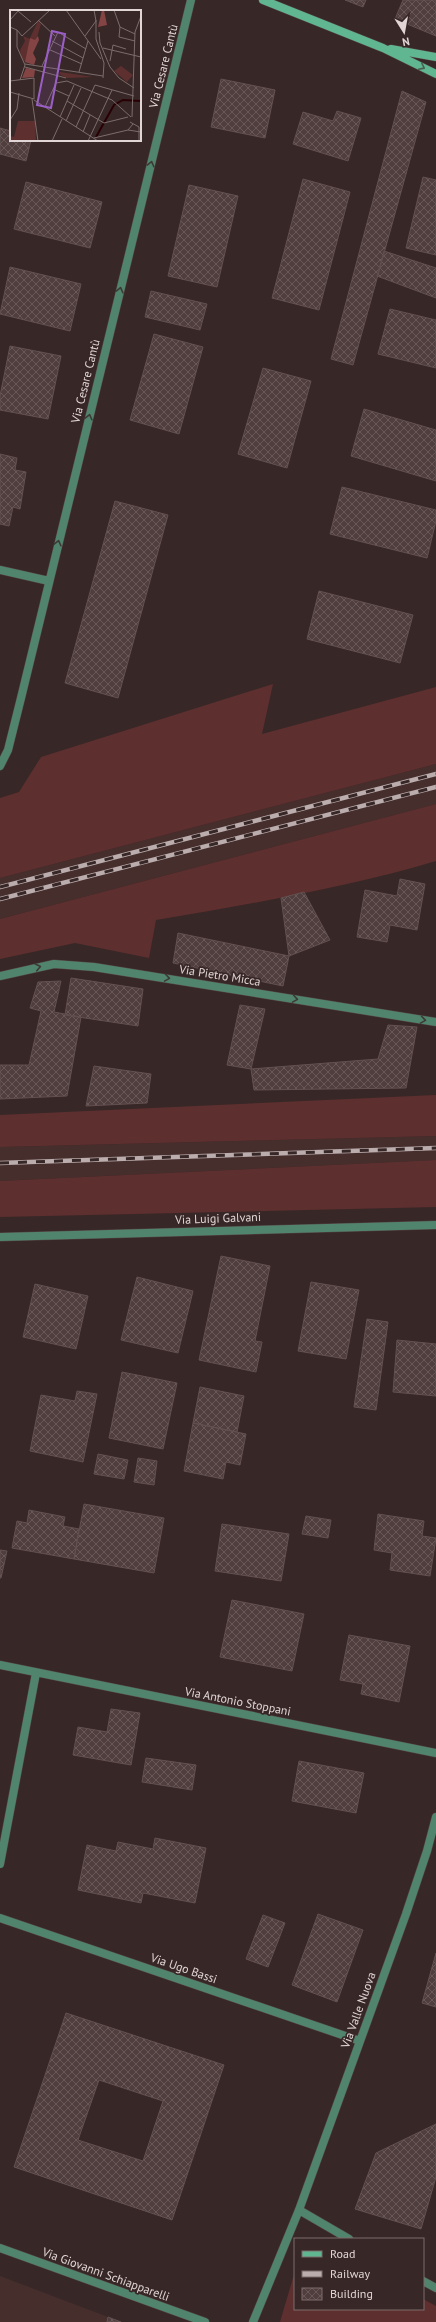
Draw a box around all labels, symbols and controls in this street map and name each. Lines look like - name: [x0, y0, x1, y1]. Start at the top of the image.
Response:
- inset map: [10, 10, 141, 141]
- north arrow: [384, 12, 424, 52]
- street label: Via Cesare Cantù: [145, 23, 181, 110]
- text: N: [401, 34, 411, 49]
- one-way arrow: [418, 62, 425, 70]
- one-way arrow: [146, 161, 155, 168]
- one-way arrow: [115, 287, 124, 294]
- street label: Via Cesare Cantù: [67, 338, 103, 425]
- one-way arrow: [84, 413, 93, 420]
- one-way arrow: [53, 540, 62, 547]
- street label: Via Pietro Micca: [177, 961, 262, 989]
- one-way arrow: [35, 964, 41, 972]
- one-way arrow: [164, 973, 170, 982]
- one-way arrow: [292, 994, 298, 1003]
- one-way arrow: [420, 1015, 427, 1024]
- street label: Via Luigi Galvani: [174, 1209, 261, 1227]
- street label: Via Antonio Stoppani: [183, 1683, 292, 1719]
- street label: Via Ugo Bassi: [148, 1949, 219, 1986]
- street label: Via Valle Nuova: [337, 1970, 379, 2051]
- legend: [294, 2238, 424, 2310]
- street label: Via Giovanni Schiapparelli: [39, 2244, 172, 2304]
- text: Road: [330, 2246, 355, 2261]
- text: Railway: [330, 2266, 370, 2281]
- text: Building: [330, 2286, 373, 2301]

